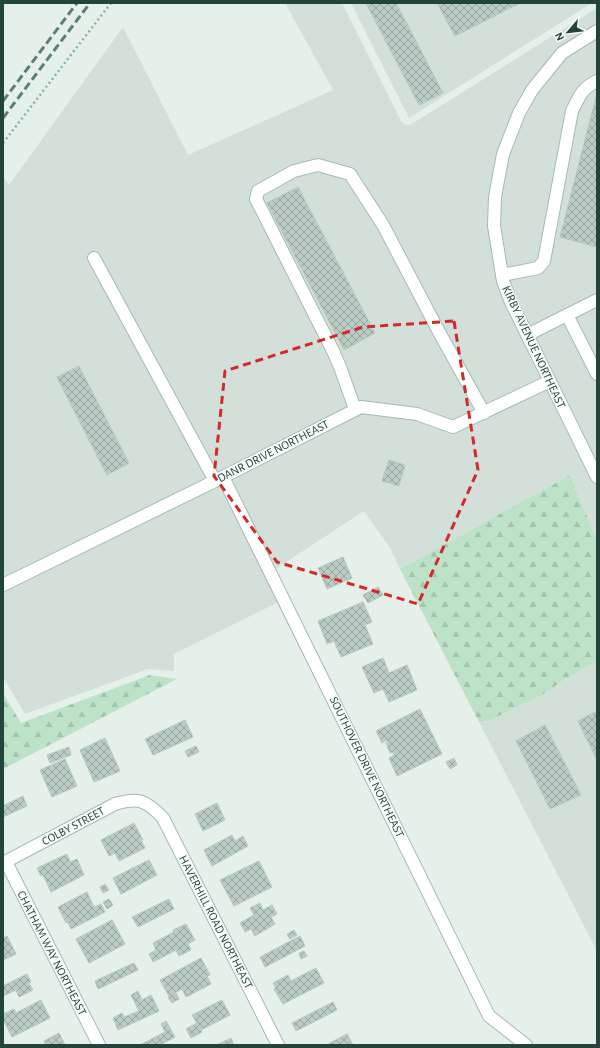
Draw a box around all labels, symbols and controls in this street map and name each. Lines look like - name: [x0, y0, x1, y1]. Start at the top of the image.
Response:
- north arrow: [548, 12, 588, 52]
- text: N: [553, 30, 566, 42]
- street label: KIRBY AVENUE NORTHEAST: [500, 284, 568, 410]
- street label: DANR DRIVE NORTHEAST: [215, 418, 331, 484]
- street label: SOUTHOVER DRIVE NORTHEAST: [328, 695, 406, 840]
- street label: COLBY STREET: [40, 804, 106, 848]
- street label: HAVERHILL ROAD NORTHEAST: [177, 853, 255, 991]
- street label: CHATHAM WAY NORTHEAST: [15, 889, 89, 1017]

